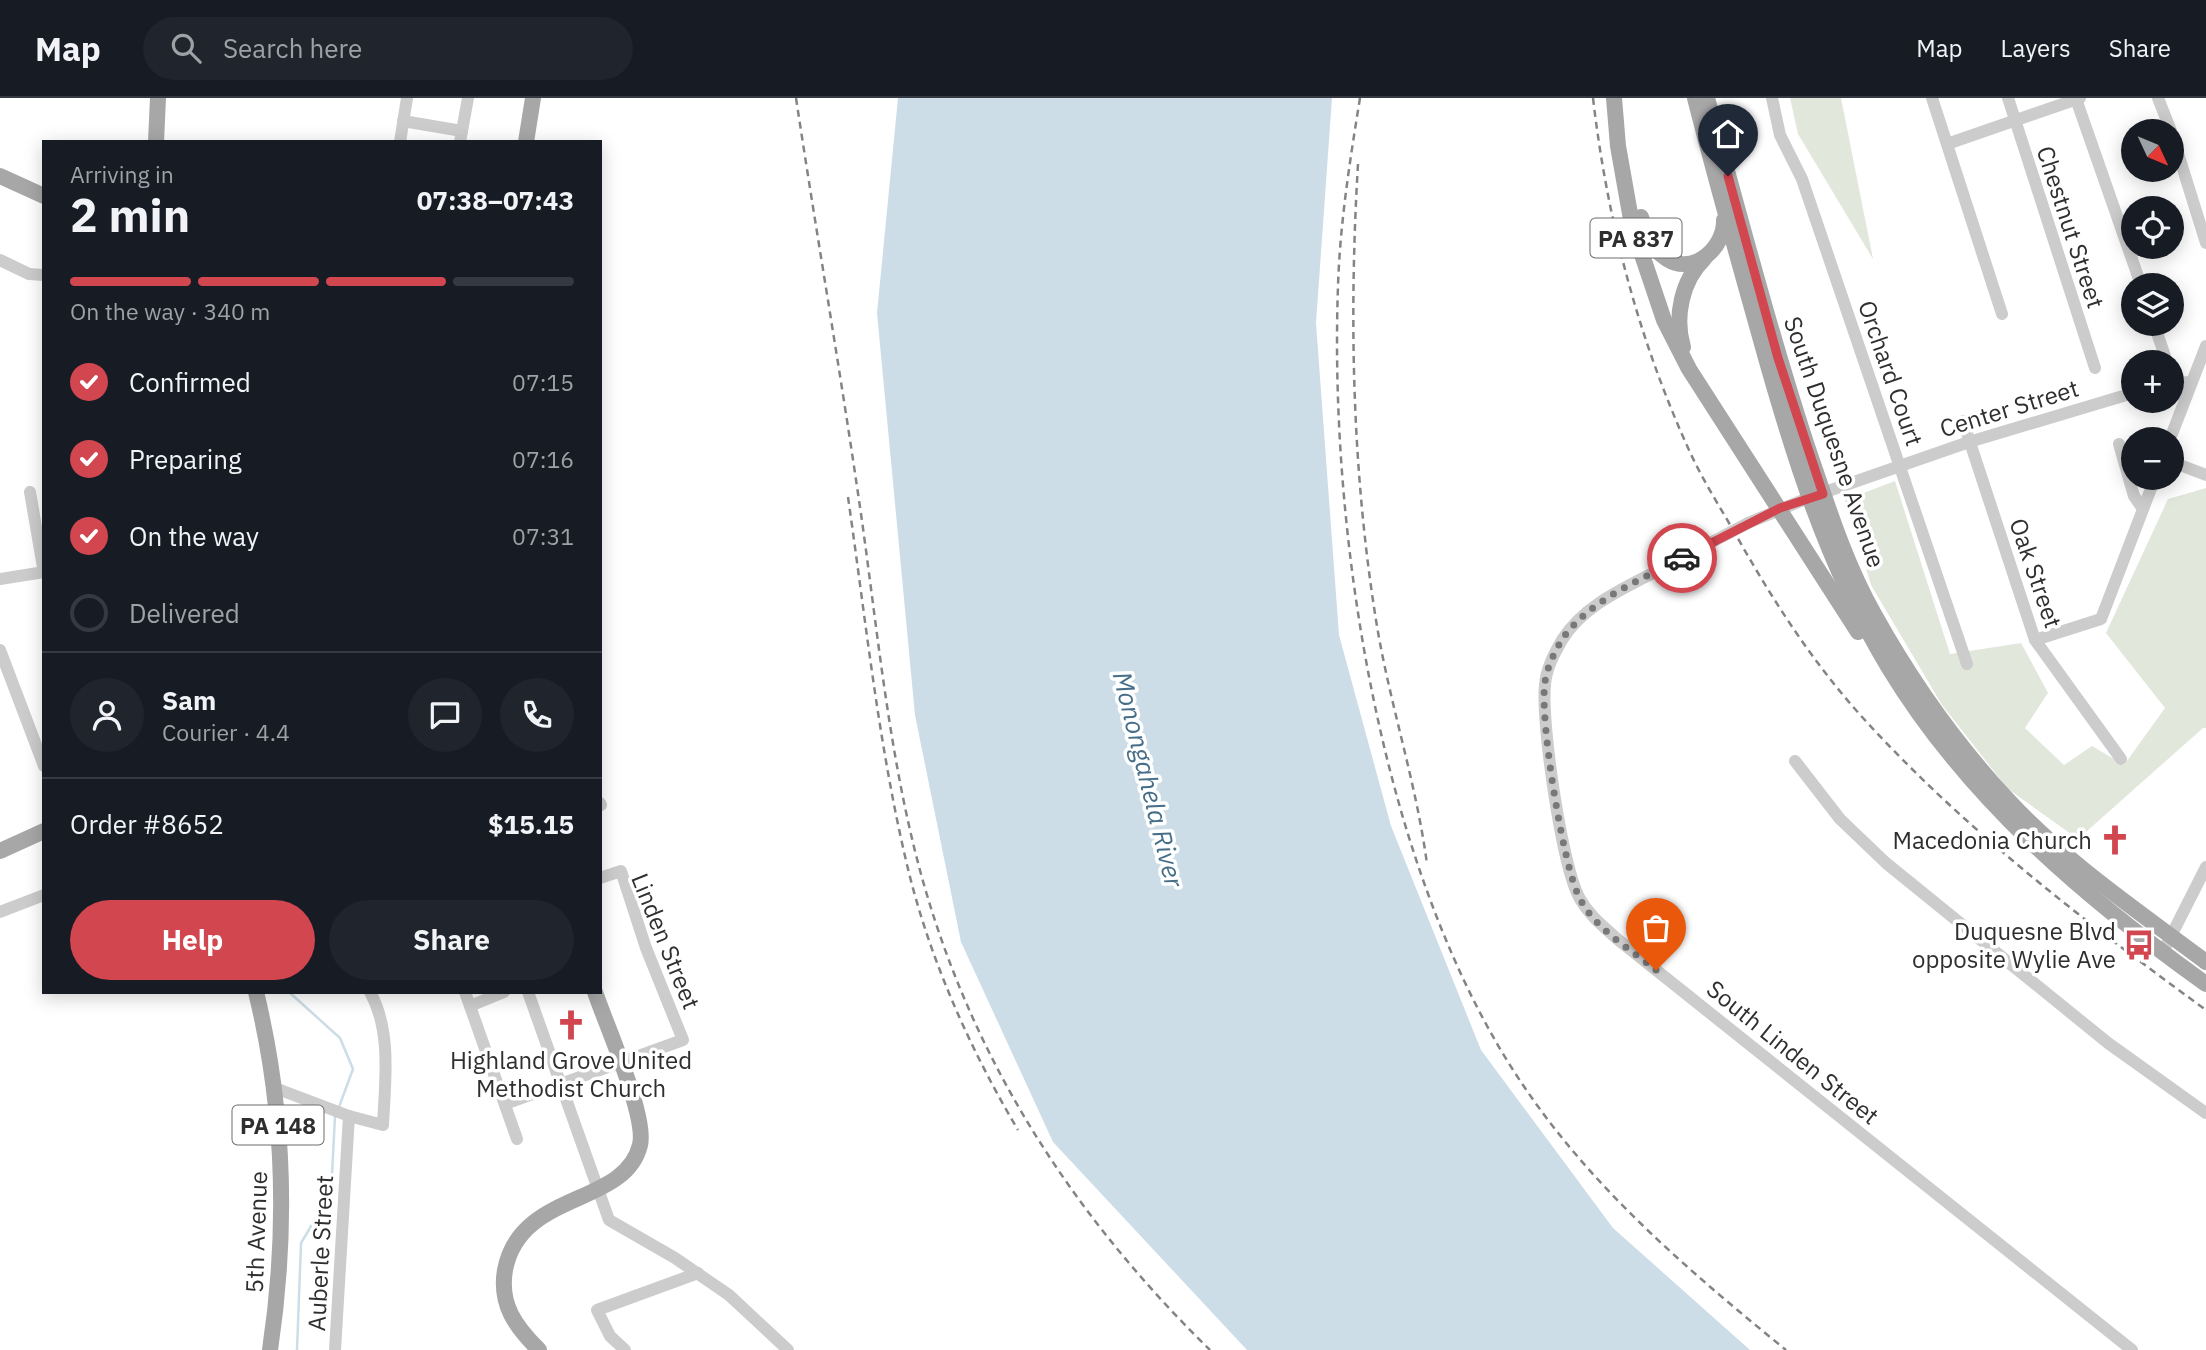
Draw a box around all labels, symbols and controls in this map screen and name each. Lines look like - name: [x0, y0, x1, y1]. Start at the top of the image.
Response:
- search box: [143, 17, 633, 80]
- text: Map: [35, 27, 101, 70]
- icon: search: [167, 29, 205, 67]
- text: Search here: [223, 31, 362, 65]
- text: Map: [1916, 32, 1963, 64]
- text: Layers: [2001, 32, 2071, 64]
- text: Share: [2109, 32, 2171, 64]
- pin: [1698, 104, 1758, 176]
- icon: home: [1709, 115, 1747, 153]
- north arrow: [2121, 119, 2184, 182]
- map controls: [2121, 119, 2184, 490]
- street label: Chestnut Street: [2030, 142, 2112, 312]
- text: Arriving in: [70, 159, 174, 189]
- text: 07:38–07:43: [417, 183, 574, 217]
- text: 2 min: [70, 185, 190, 245]
- button: locate: [2121, 196, 2184, 259]
- road number: PA 837: [1590, 218, 1682, 258]
- button: layers: [2121, 273, 2184, 336]
- text: On the way · 340 m: [70, 296, 270, 326]
- street label: Orchard Court: [1851, 296, 1931, 450]
- street label: South Duquesne Avenue: [1777, 312, 1893, 572]
- button: +: [2121, 350, 2184, 413]
- icon: check: [70, 363, 108, 401]
- text: Confirmed: [129, 365, 251, 399]
- text: 07:15: [512, 367, 574, 397]
- street label: Center Street: [1936, 372, 2082, 444]
- button: −: [2121, 427, 2184, 490]
- icon: check: [70, 440, 108, 478]
- text: Preparing: [129, 442, 242, 476]
- text: 07:16: [512, 444, 574, 474]
- street label: Oak Street: [2002, 514, 2070, 632]
- icon: check: [70, 517, 108, 555]
- text: On the way: [129, 519, 259, 553]
- text: 07:31: [512, 521, 574, 551]
- courier: [1647, 523, 1717, 593]
- icon: car: [1663, 539, 1701, 577]
- text: Delivered: [129, 596, 240, 630]
- water label: Monongahela River: [1106, 668, 1193, 892]
- button: person: [70, 678, 144, 752]
- button: chat: [408, 678, 482, 752]
- button: phone: [500, 678, 574, 752]
- text: Sam: [162, 683, 216, 717]
- text: Courier · 4.4: [162, 717, 290, 747]
- text: Order #8652: [70, 807, 224, 841]
- text: $15.15: [488, 807, 574, 841]
- church icon: Macedonia Church: [2098, 823, 2132, 857]
- place label: Macedonia Church: [1893, 824, 2092, 856]
- street label: Linden Street: [624, 868, 708, 1014]
- pin: [1626, 898, 1686, 970]
- button: Help: [70, 900, 315, 980]
- button: Share: [329, 900, 574, 980]
- icon: bag: [1637, 909, 1675, 947]
- place label: Duquesne Blvd opposite Wylie Ave: [1912, 915, 2116, 975]
- bus stop icon: Duquesne Blvd opposite Wylie Ave: [2122, 928, 2156, 962]
- street label: South Linden Street: [1700, 973, 1886, 1131]
- church icon: Highland Grove United Methodist Church: [554, 1008, 588, 1042]
- place label: Highland Grove United Methodist Church: [450, 1044, 692, 1104]
- road number: PA 148: [232, 1106, 324, 1144]
- street label: 5th Avenue: [238, 1170, 274, 1294]
- street label: Auberle Street: [300, 1174, 340, 1332]

